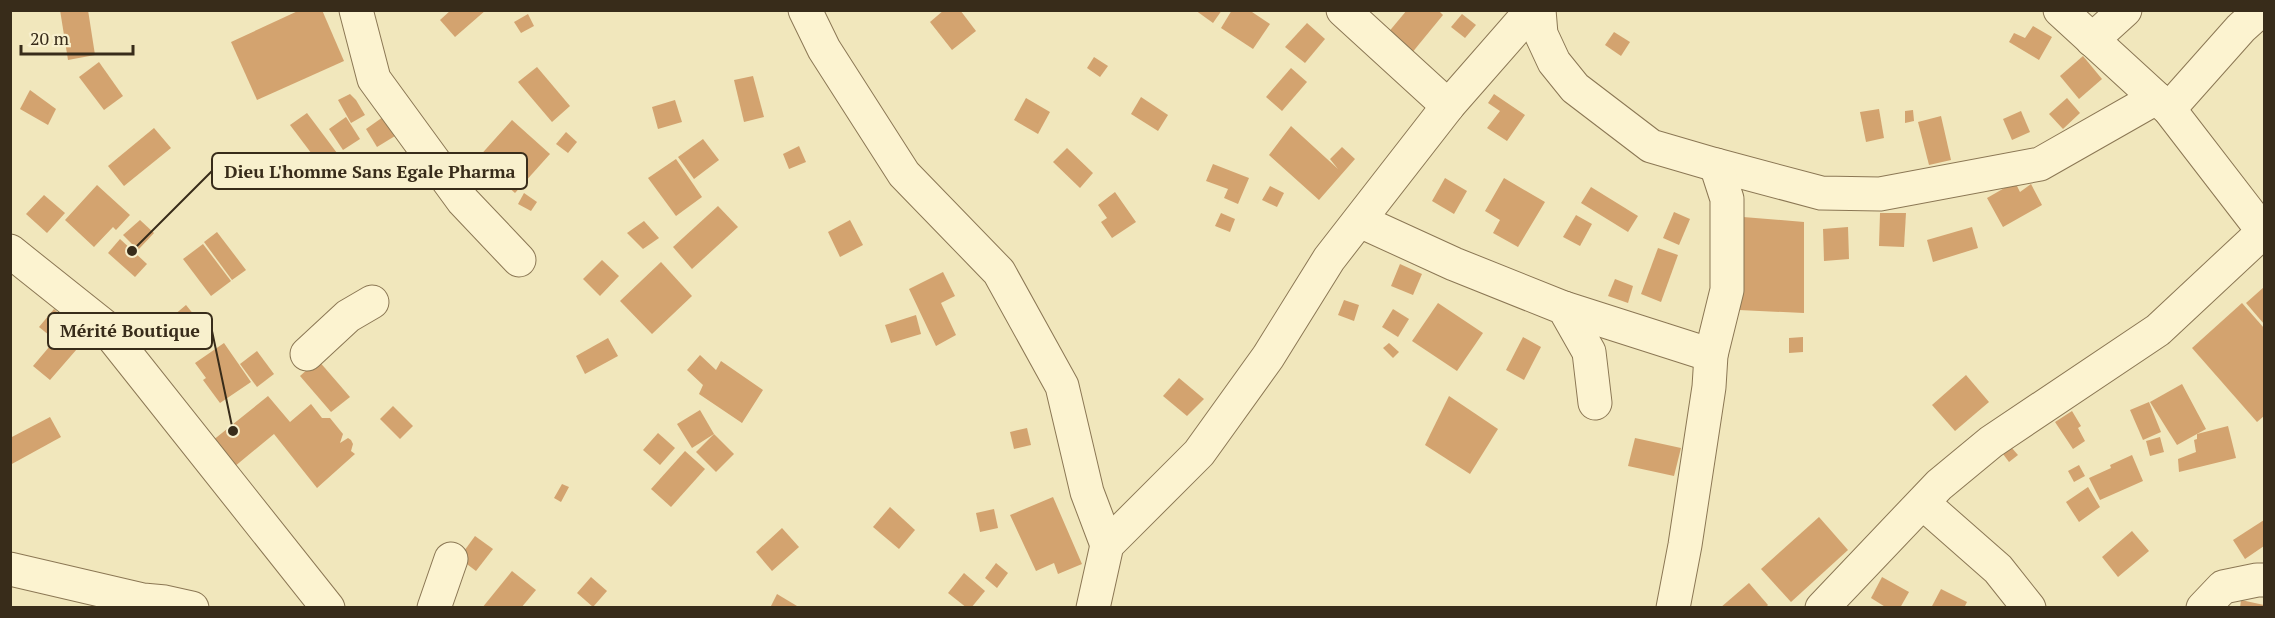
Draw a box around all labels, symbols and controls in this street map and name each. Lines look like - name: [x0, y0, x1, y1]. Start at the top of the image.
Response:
- scale bar: [21, 18, 134, 56]
- text: 20 m: [30, 26, 70, 50]
- callout: Dieu L'homme Sans Egale Pharma: [212, 153, 527, 189]
- text: Dieu L'homme Sans Egale Pharma: [224, 159, 516, 183]
- callout: Mérité Boutique: [48, 313, 212, 349]
- text: Mérité Boutique: [60, 318, 200, 342]

